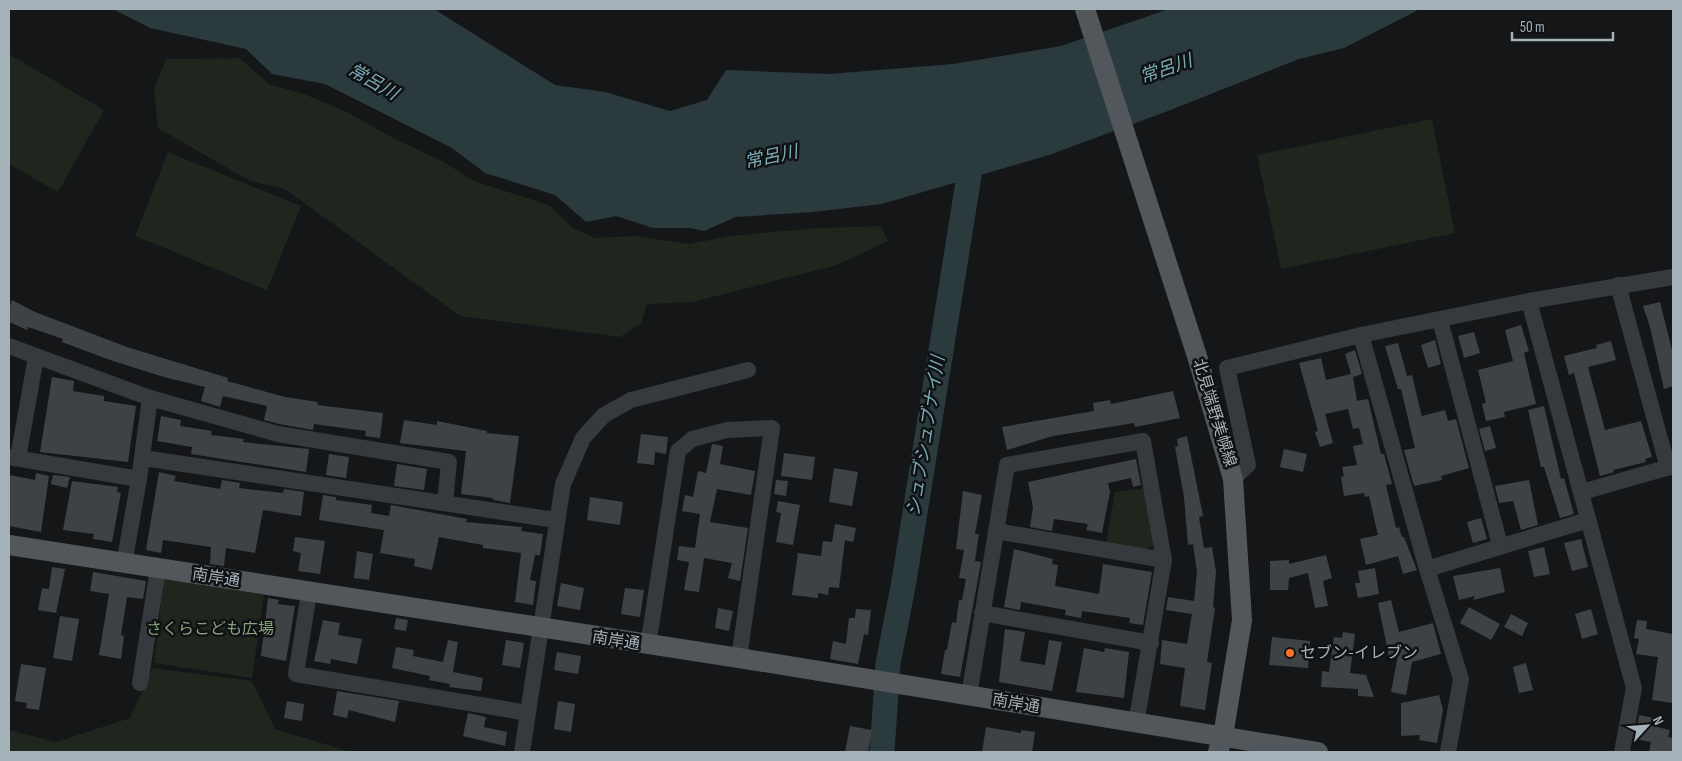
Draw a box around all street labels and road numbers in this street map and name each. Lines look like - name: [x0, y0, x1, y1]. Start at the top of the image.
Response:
- street label: 北見端野美幌線: [1189, 357, 1239, 469]
- street label: 南岸通: [191, 565, 241, 591]
- street label: 南岸通: [591, 628, 641, 654]
- street label: 南岸通: [991, 690, 1041, 718]

